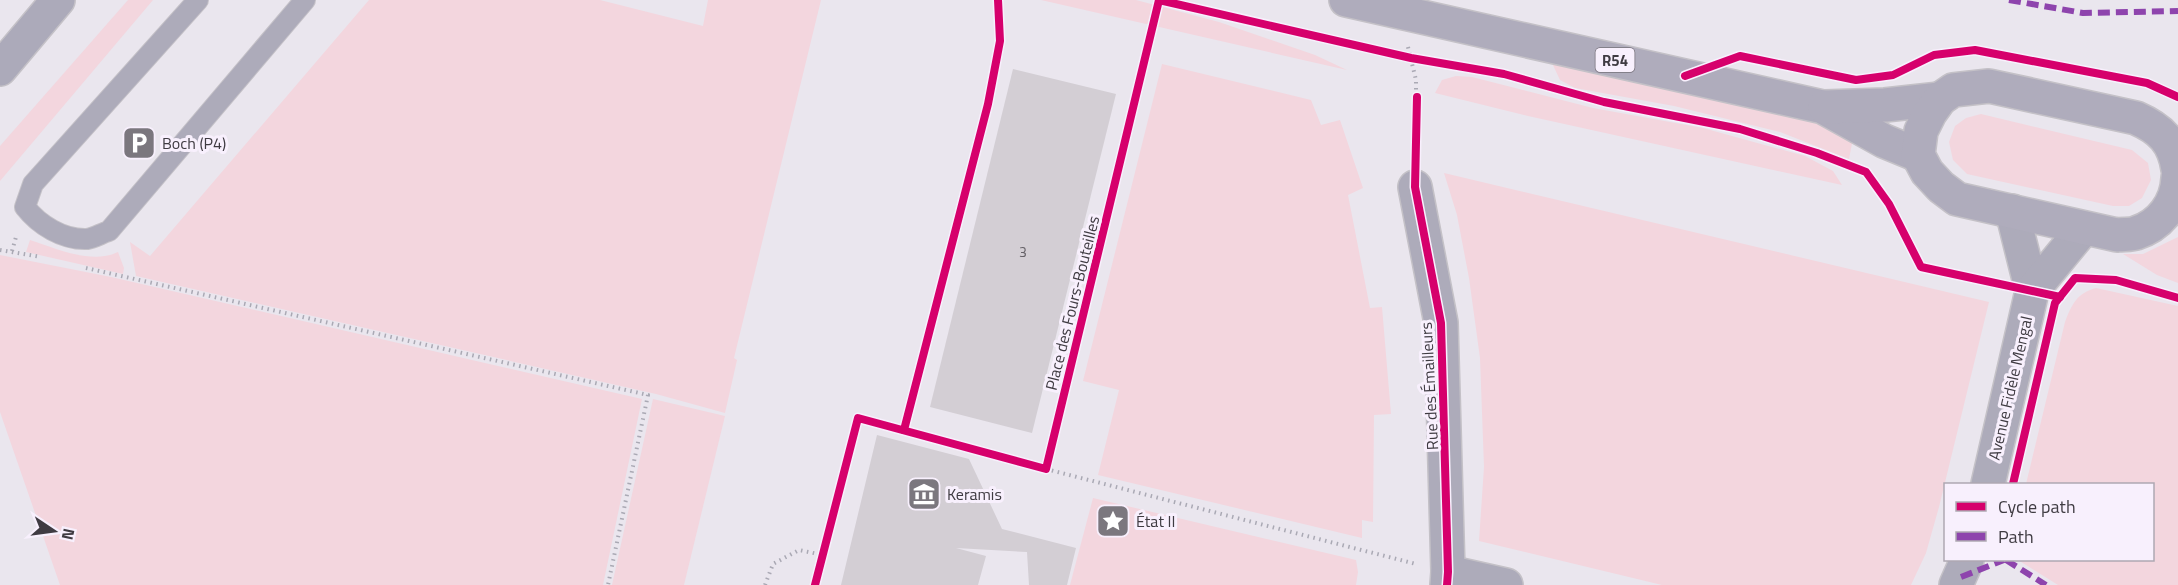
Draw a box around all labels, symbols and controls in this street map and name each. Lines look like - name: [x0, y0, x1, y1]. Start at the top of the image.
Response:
- road number: R54: [1596, 48, 1634, 72]
- parking icon: Boch (P4): [121, 125, 157, 161]
- place label: Boch (P4): [162, 131, 226, 155]
- street label: Place des Fours-Bouteilles: [1039, 213, 1105, 393]
- house number: 3: [1019, 241, 1027, 262]
- street label: Avenue Fidèle Mengal: [1982, 314, 2038, 462]
- street label: Rue des Émailleurs: [1414, 321, 1444, 451]
- museum icon: Keramis: [906, 476, 942, 512]
- place label: Keramis: [947, 482, 1002, 506]
- legend: [1944, 483, 2154, 561]
- text: Cycle path: [1998, 493, 2076, 520]
- north arrow: [24, 501, 84, 561]
- place icon: État II: [1095, 503, 1131, 539]
- place label: État II: [1136, 509, 1175, 533]
- text: Path: [1998, 523, 2034, 550]
- text: N: [56, 526, 82, 542]

